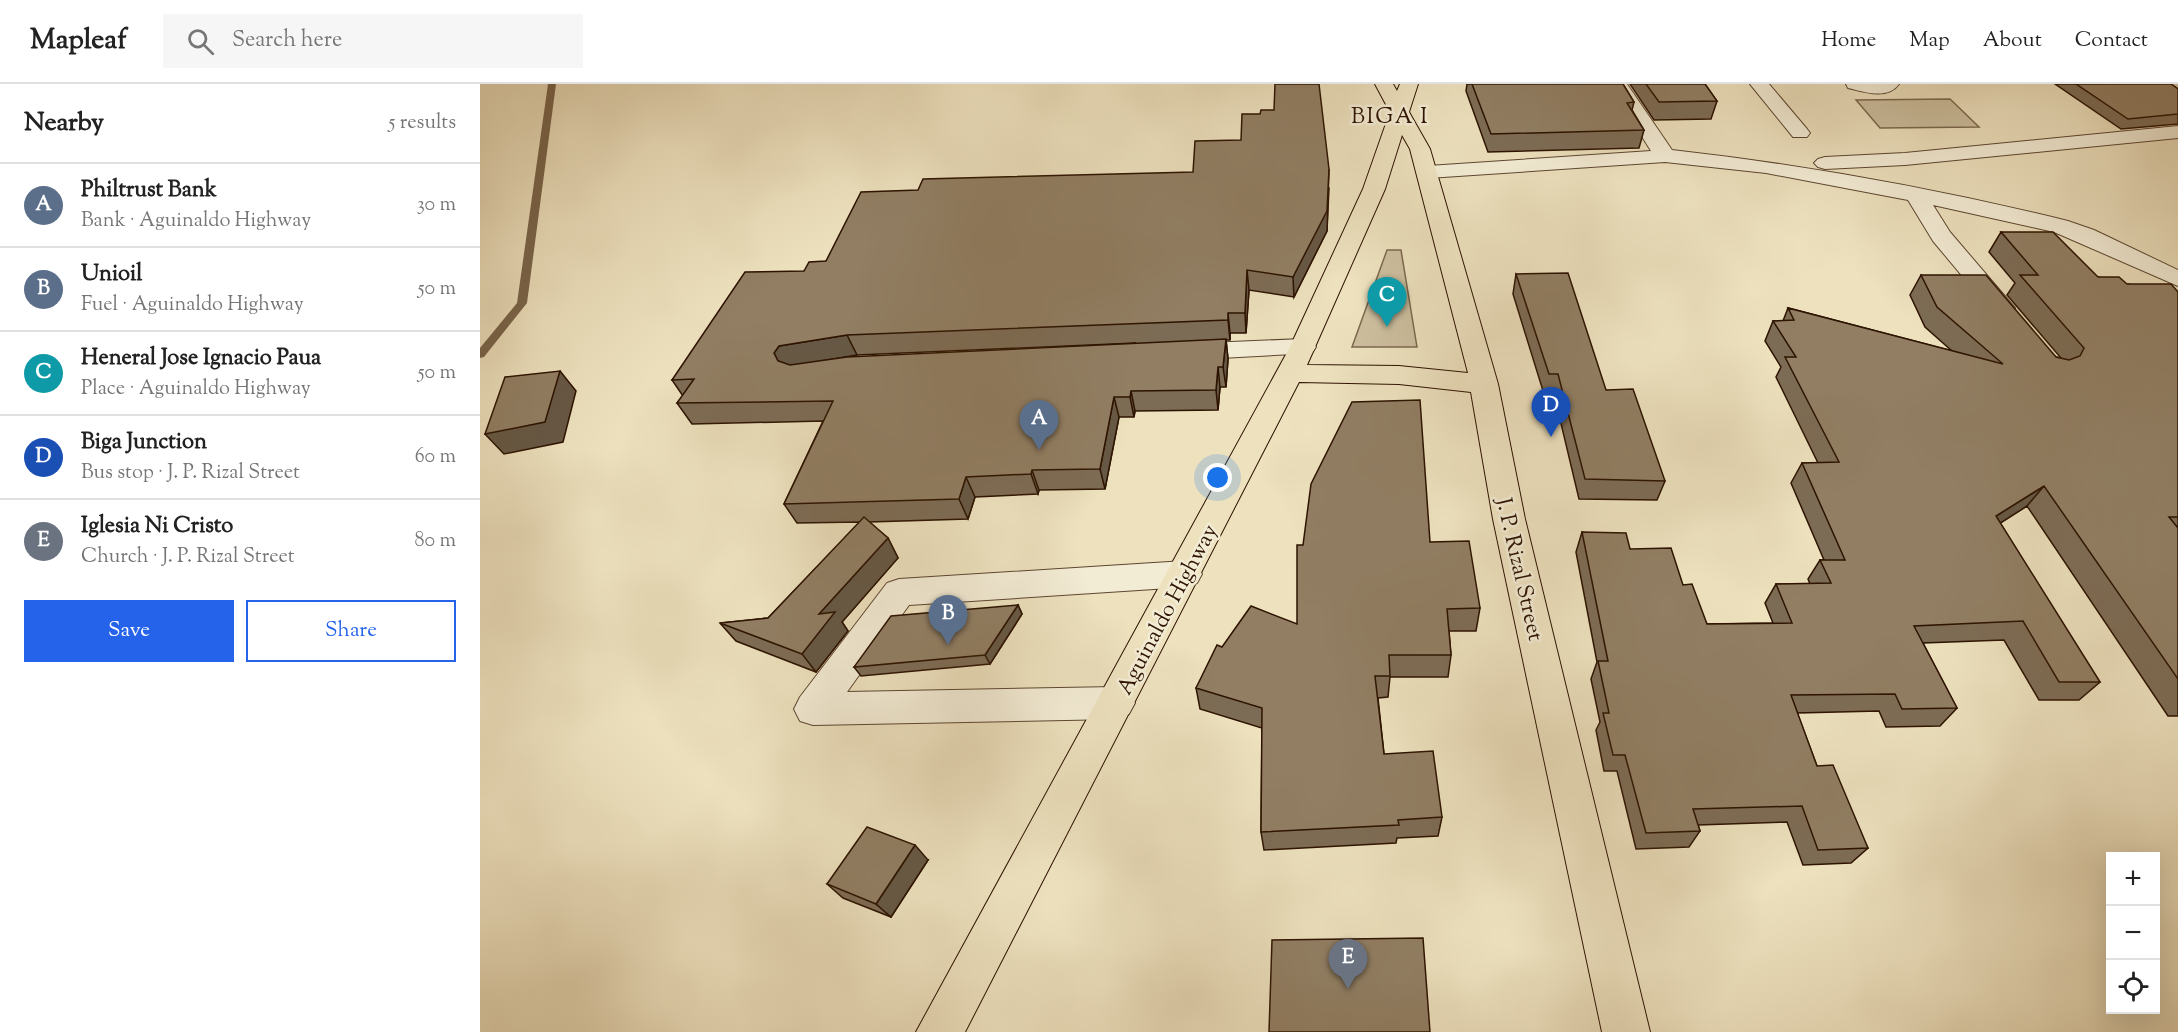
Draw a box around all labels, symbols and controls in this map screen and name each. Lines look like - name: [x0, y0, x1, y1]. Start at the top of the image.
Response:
- search box: [163, 14, 583, 68]
- text: Mapleaf: [30, 21, 127, 61]
- icon: search: [184, 25, 217, 58]
- text: Search here: [232, 25, 342, 57]
- text: Home: [1821, 26, 1876, 56]
- text: Map: [1909, 26, 1950, 56]
- text: About: [1983, 26, 2042, 56]
- text: Contact: [2075, 26, 2148, 56]
- district label: BIGA I: [1351, 102, 1429, 134]
- text: Nearby: [24, 105, 104, 142]
- text: 5 results: [389, 109, 456, 138]
- text: Philtrust Bank: [81, 175, 217, 207]
- text: A: [35, 191, 52, 220]
- text: 30 m: [417, 191, 456, 220]
- text: Bank · Aguinaldo Highway: [81, 207, 311, 236]
- text: Unioil: [81, 259, 143, 291]
- text: B: [37, 275, 50, 304]
- text: 50 m: [418, 275, 456, 304]
- pin: C: [1368, 278, 1406, 327]
- text: Fuel · Aguinaldo Highway: [81, 291, 304, 320]
- text: Heneral Jose Ignacio Paua: [81, 343, 321, 375]
- text: C: [35, 359, 52, 388]
- text: 50 m: [418, 359, 456, 388]
- text: Place · Aguinaldo Highway: [81, 375, 311, 404]
- pin: D: [1532, 388, 1570, 437]
- pin: A: [1020, 400, 1058, 450]
- text: Biga Junction: [81, 427, 207, 459]
- text: D: [36, 443, 51, 472]
- text: 60 m: [415, 443, 456, 472]
- text: Bus stop · J. P. Rizal Street: [81, 459, 300, 488]
- your location: [1203, 463, 1232, 492]
- street label: J. P. Rizal Street: [1486, 494, 1550, 645]
- text: Iglesia Ni Cristo: [81, 511, 233, 543]
- street label: Aguinaldo Highway: [1110, 519, 1227, 701]
- text: E: [37, 527, 50, 556]
- text: 80 m: [415, 527, 456, 556]
- text: Church · J. P. Rizal Street: [81, 543, 295, 572]
- pin: B: [928, 596, 968, 645]
- button: Save: [24, 600, 234, 662]
- button: Share: [246, 600, 456, 662]
- map controls: [2106, 852, 2160, 1014]
- button: +: [2106, 852, 2160, 906]
- button: −: [2106, 906, 2160, 960]
- pin: E: [1328, 940, 1368, 989]
- button: locate: [2106, 960, 2160, 1014]

